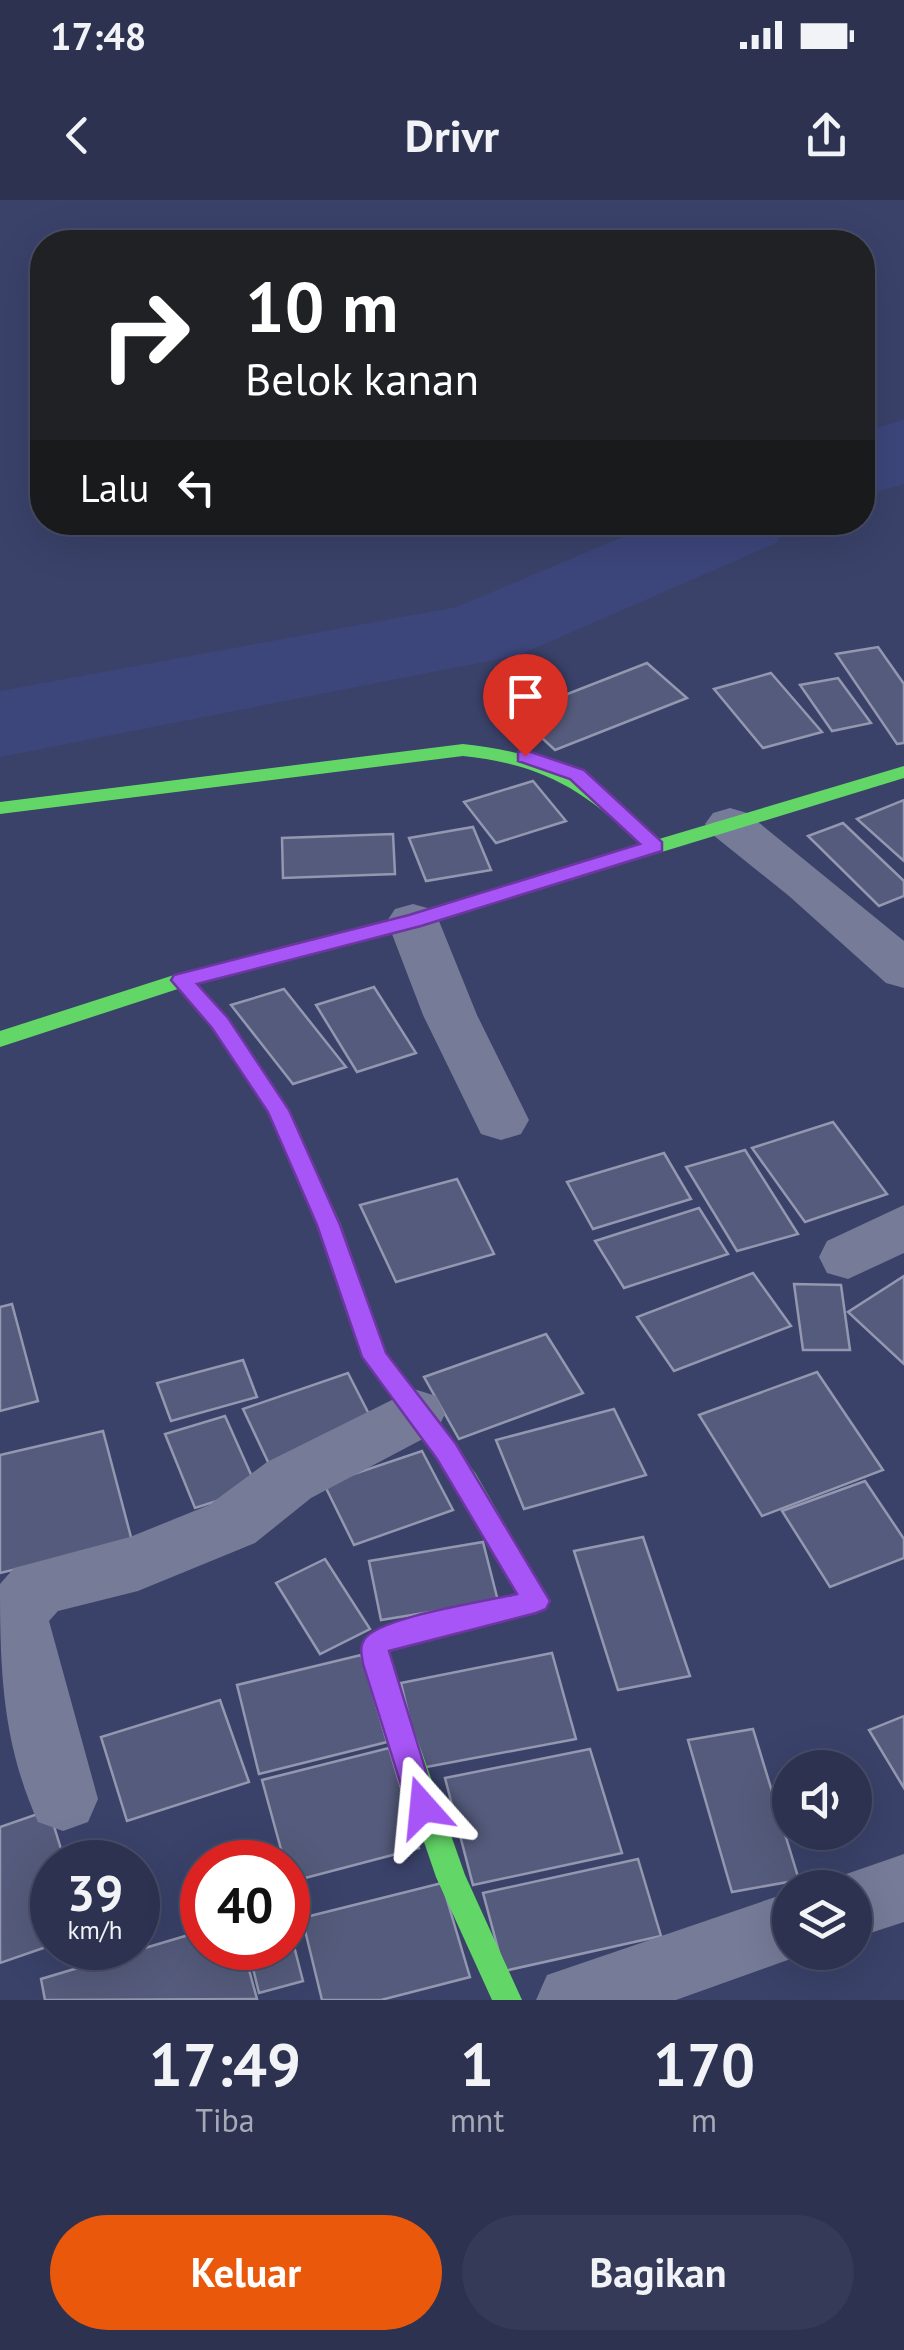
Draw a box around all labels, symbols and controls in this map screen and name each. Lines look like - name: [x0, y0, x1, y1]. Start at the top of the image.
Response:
- text: 17:48: [50, 11, 146, 60]
- text: Drivr: [405, 106, 499, 164]
- icon: back: [50, 108, 105, 163]
- icon: share: [799, 108, 854, 163]
- text: 10 m: [245, 261, 398, 351]
- icon: right: [80, 270, 210, 400]
- text: Belok kanan: [245, 349, 479, 407]
- icon: left: [169, 460, 224, 515]
- text: Lalu: [80, 463, 149, 512]
- pin: [483, 654, 568, 757]
- icon: arrive: [498, 669, 553, 724]
- map controls: [772, 1750, 872, 1970]
- button: sound: [772, 1750, 872, 1850]
- position arrow: [371, 1755, 475, 1859]
- speed limit sign: 40: [180, 1840, 310, 1970]
- text: 39: [67, 1860, 123, 1925]
- button: layers: [772, 1870, 872, 1970]
- text: km/h: [68, 1914, 122, 1946]
- text: 17:49: [149, 2025, 301, 2103]
- text: 1: [460, 2025, 494, 2103]
- text: 170: [653, 2025, 755, 2103]
- text: Tiba: [195, 2099, 255, 2141]
- text: mnt: [450, 2099, 504, 2141]
- text: m: [691, 2099, 717, 2141]
- button: Keluar: [50, 2215, 442, 2330]
- button: Bagikan: [462, 2215, 854, 2330]

